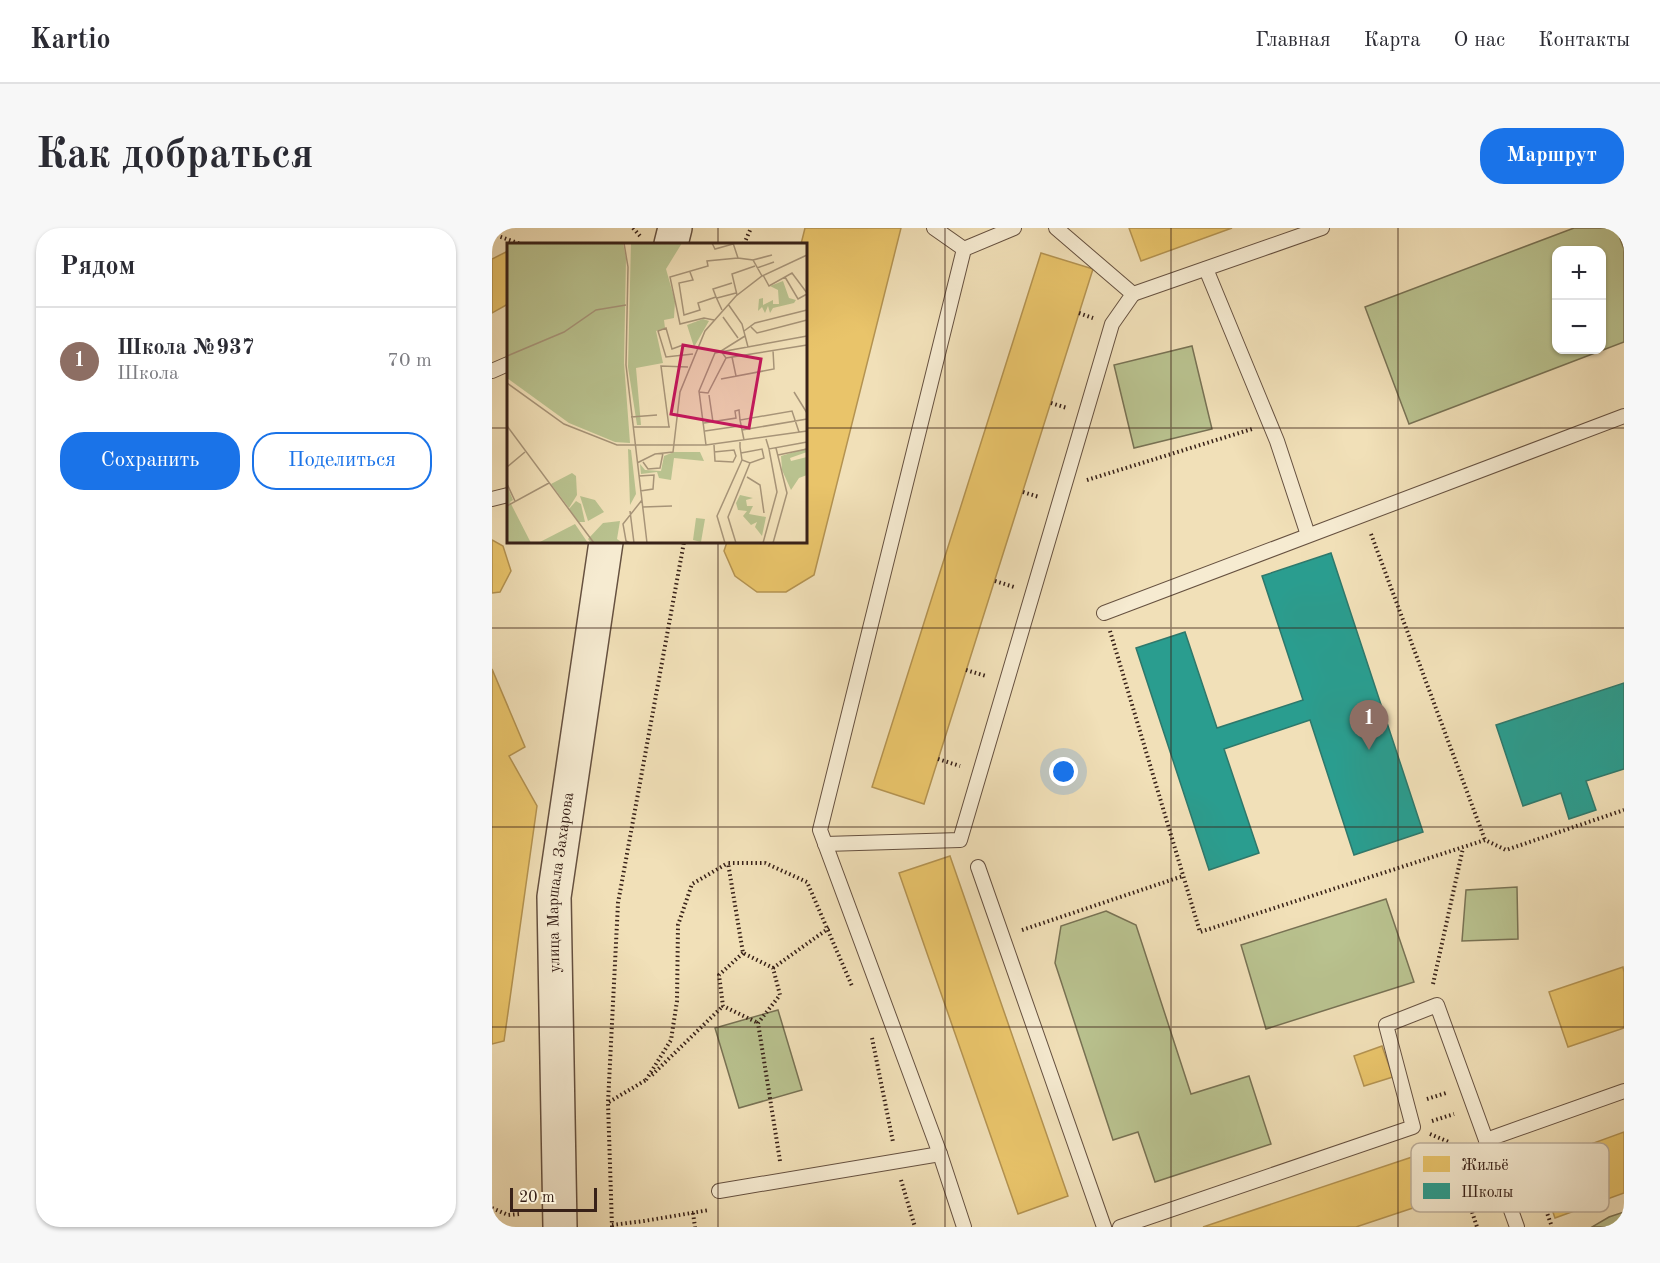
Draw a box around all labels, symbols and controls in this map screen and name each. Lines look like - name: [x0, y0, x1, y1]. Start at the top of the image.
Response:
- text: Kartio: [30, 27, 111, 55]
- text: Главная: [1255, 30, 1331, 51]
- text: Карта: [1364, 30, 1421, 51]
- text: О нас: [1454, 30, 1505, 51]
- text: Контакты: [1538, 30, 1630, 51]
- button: Маршрут: [1480, 128, 1624, 184]
- text: Как добраться: [36, 135, 313, 177]
- inset map: [507, 243, 807, 543]
- map controls: [1552, 246, 1606, 354]
- button: +: [1552, 246, 1606, 300]
- text: Рядом: [60, 254, 135, 280]
- button: −: [1552, 300, 1606, 354]
- text: Школа №937: [117, 337, 255, 359]
- text: 1: [74, 351, 85, 371]
- text: 70 m: [387, 351, 432, 371]
- text: Школа: [117, 364, 179, 384]
- button: Сохранить: [60, 432, 240, 490]
- button: Поделиться: [252, 432, 432, 490]
- pin: 1: [1350, 700, 1388, 750]
- your location: [1049, 757, 1078, 786]
- street label: улица Маршала Захарова: [546, 791, 577, 973]
- legend: [1411, 1143, 1609, 1212]
- text: Жильё: [1461, 1158, 1509, 1174]
- scale bar: [510, 1185, 597, 1212]
- text: Школы: [1461, 1185, 1513, 1201]
- text: 20 m: [519, 1190, 555, 1206]

